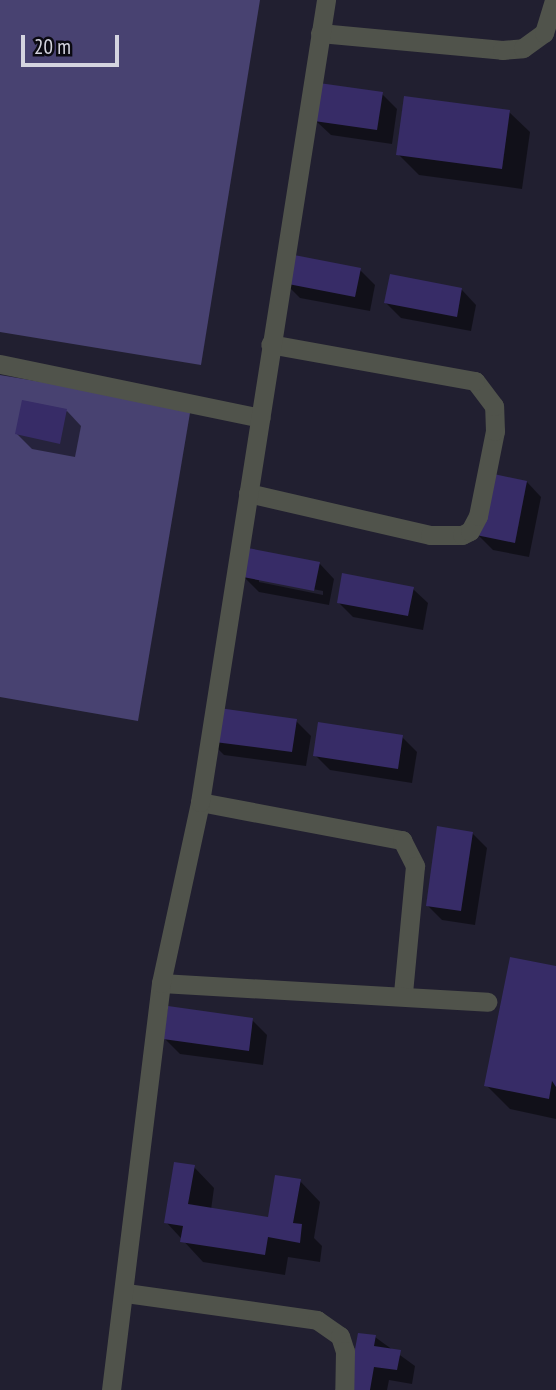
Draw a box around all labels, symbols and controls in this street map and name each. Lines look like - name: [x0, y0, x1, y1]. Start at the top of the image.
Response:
- scale bar: [24, 21, 122, 65]
- text: 20 m: [34, 33, 71, 60]

